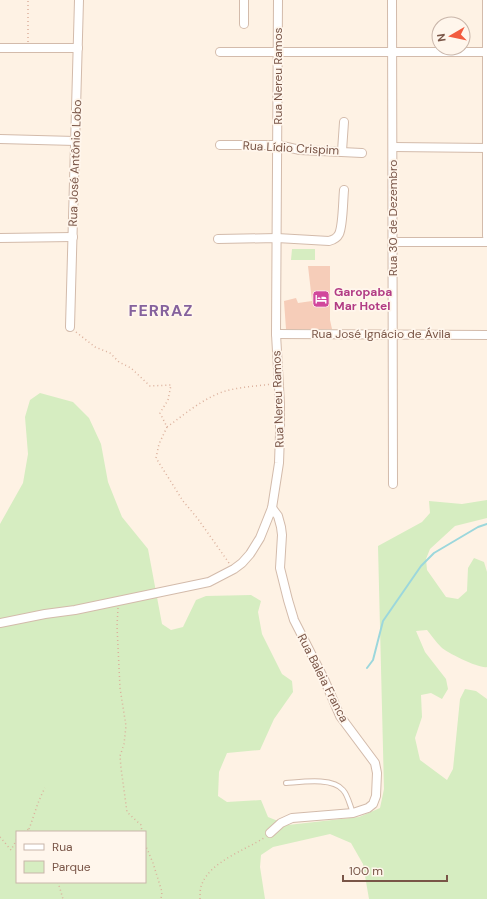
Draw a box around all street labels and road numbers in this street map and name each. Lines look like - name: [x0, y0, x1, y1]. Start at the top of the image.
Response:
- street label: Rua Nereu Ramos: [270, 27, 286, 125]
- street label: Rua José Antônio Lobo: [65, 99, 85, 227]
- street label: Rua Lídio Crispim: [242, 137, 340, 159]
- street label: Rua 30 de Dezembro: [385, 160, 401, 276]
- street label: Rua José Ignácio de Ávila: [311, 326, 451, 342]
- street label: Rua Nereu Ramos: [268, 350, 288, 448]
- street label: Rua Baleia Franca: [294, 631, 352, 725]

